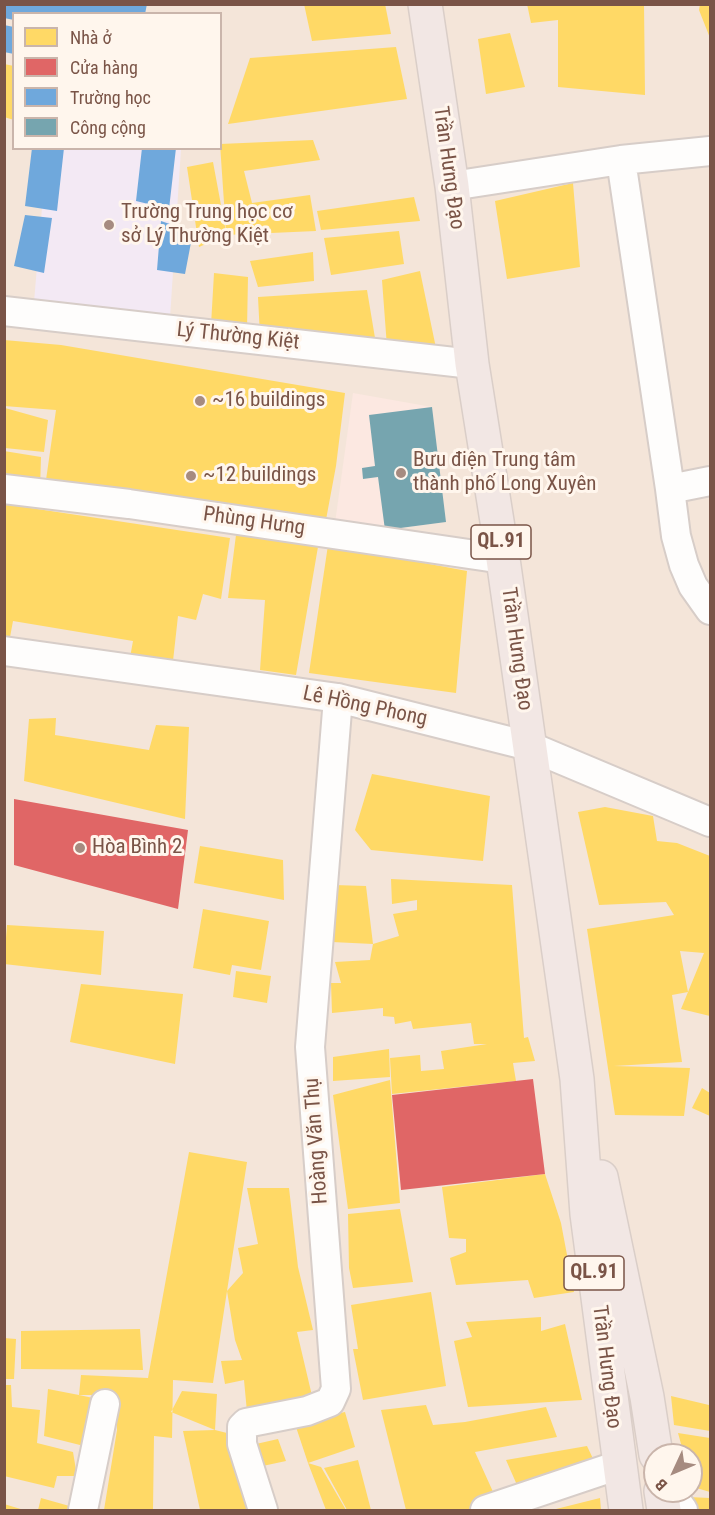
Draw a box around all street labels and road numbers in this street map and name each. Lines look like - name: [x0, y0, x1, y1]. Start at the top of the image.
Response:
- street label: Trần Hưng Đạo: [427, 105, 469, 231]
- street label: Lý Thường Kiệt: [175, 318, 301, 356]
- street label: Phùng Hưng: [202, 502, 306, 542]
- road number: QL.91: [471, 525, 531, 559]
- street label: Trần Hưng Đạo: [495, 586, 537, 712]
- street label: Lê Hồng Phong: [301, 682, 429, 732]
- street label: Hoàng Văn Thụ: [300, 1077, 334, 1205]
- road number: QL.91: [564, 1256, 624, 1290]
- street label: Trần Hưng Đạo: [586, 1304, 626, 1430]

